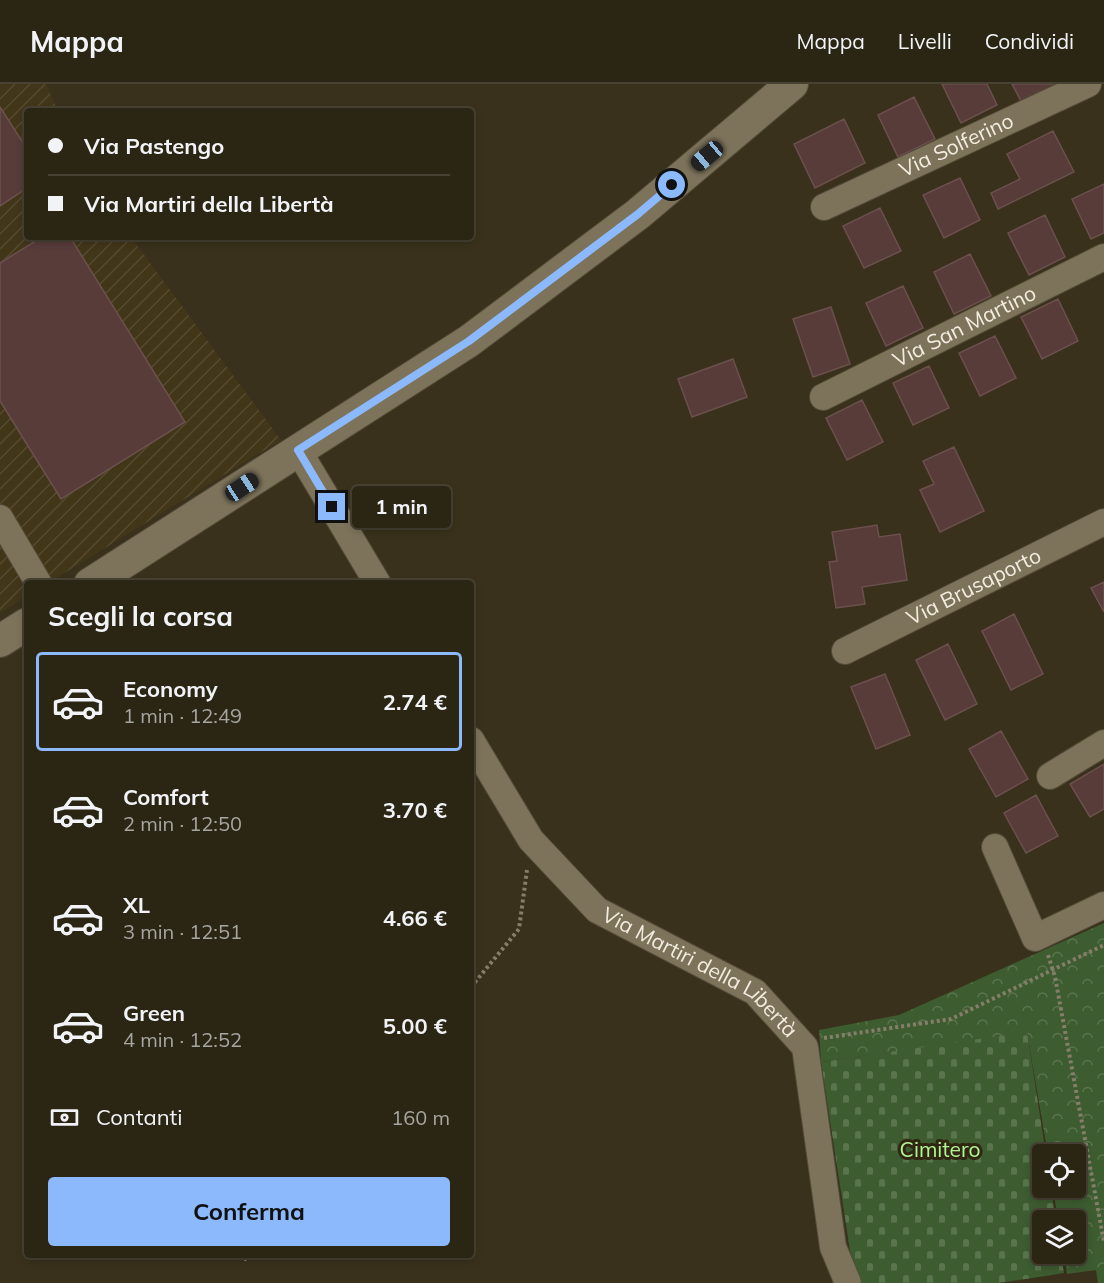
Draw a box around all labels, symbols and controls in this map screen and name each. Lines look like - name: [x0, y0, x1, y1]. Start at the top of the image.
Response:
- text: Mappa: [30, 24, 124, 59]
- text: Mappa: [796, 28, 865, 54]
- text: Livelli: [898, 28, 952, 54]
- text: Condividi: [985, 28, 1074, 54]
- street label: Via Solferino: [895, 107, 1017, 182]
- text: Via Pastengo: [84, 132, 224, 160]
- car: [687, 138, 727, 174]
- route start: [658, 171, 685, 198]
- text: Via Martiri della Libertà: [84, 190, 334, 218]
- street label: Via San Martino: [888, 279, 1040, 372]
- car: [222, 470, 262, 504]
- callout: 1 min: [353, 486, 452, 528]
- route end: [318, 493, 345, 520]
- text: 1 min: [375, 494, 428, 519]
- street label: Via Brusaporto: [902, 542, 1045, 630]
- text: Scegli la corsa: [48, 599, 233, 633]
- icon: car: [51, 675, 105, 729]
- text: Economy: [123, 675, 218, 703]
- text: 2.74 €: [383, 688, 447, 716]
- text: 1 min · 12:49: [123, 703, 242, 728]
- icon: car: [51, 783, 105, 837]
- text: Comfort: [123, 783, 209, 811]
- text: 3.70 €: [383, 796, 447, 824]
- text: 2 min · 12:50: [123, 811, 242, 836]
- icon: car: [51, 891, 105, 945]
- text: XL: [123, 891, 150, 919]
- street label: Via Martiri della Libertà: [598, 901, 804, 1042]
- text: 4.66 €: [383, 904, 447, 932]
- text: 3 min · 12:51: [123, 919, 242, 944]
- icon: car: [51, 999, 105, 1053]
- text: Green: [123, 999, 185, 1027]
- text: 5.00 €: [383, 1012, 447, 1040]
- text: 4 min · 12:52: [123, 1027, 242, 1052]
- icon: cash: [48, 1101, 81, 1134]
- text: Contanti: [96, 1103, 182, 1131]
- text: 160 m: [391, 1105, 450, 1130]
- park label: Cimitero: [900, 1136, 980, 1162]
- map controls: [1032, 1144, 1086, 1264]
- button: locate: [1032, 1144, 1086, 1198]
- button: Conferma: [48, 1177, 450, 1246]
- button: layers: [1032, 1210, 1086, 1264]

